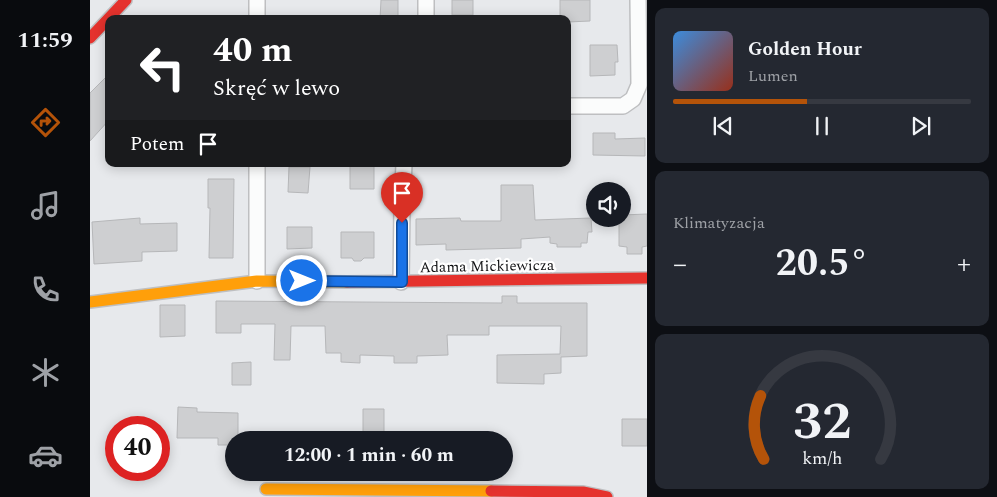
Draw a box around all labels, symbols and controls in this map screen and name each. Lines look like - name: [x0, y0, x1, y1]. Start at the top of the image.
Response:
- text: 11:59: [17, 24, 73, 57]
- text: 40 m: [213, 24, 293, 77]
- icon: left: [130, 35, 195, 100]
- text: Golden Hour: [748, 35, 862, 64]
- text: Lumen: [748, 64, 798, 88]
- text: Skręć w lewo: [213, 72, 340, 105]
- icon: directions: [28, 105, 63, 140]
- icon: previous: [709, 112, 737, 140]
- icon: pause: [808, 112, 836, 140]
- icon: next: [907, 112, 935, 140]
- text: Potem: [130, 130, 184, 159]
- icon: arrive: [194, 130, 222, 158]
- pin: [381, 172, 423, 223]
- icon: arrive: [388, 179, 416, 207]
- map controls: [586, 182, 631, 227]
- button: sound: [586, 182, 631, 227]
- icon: music: [28, 188, 63, 223]
- text: Klimatyzacja: [673, 211, 765, 235]
- text: 20.5°: [775, 235, 869, 293]
- text: −: [673, 243, 687, 286]
- text: +: [957, 243, 971, 286]
- position arrow: [275, 254, 327, 306]
- street label: Adama Mickiewicza: [420, 254, 555, 279]
- icon: phone: [28, 272, 63, 307]
- icon: climate: [28, 355, 63, 390]
- text: 32: [793, 383, 851, 462]
- speed limit sign: 40: [105, 416, 170, 481]
- icon: car: [28, 438, 63, 473]
- text: 12:00 · 1 min · 60 m: [284, 441, 454, 470]
- text: km/h: [802, 445, 842, 472]

